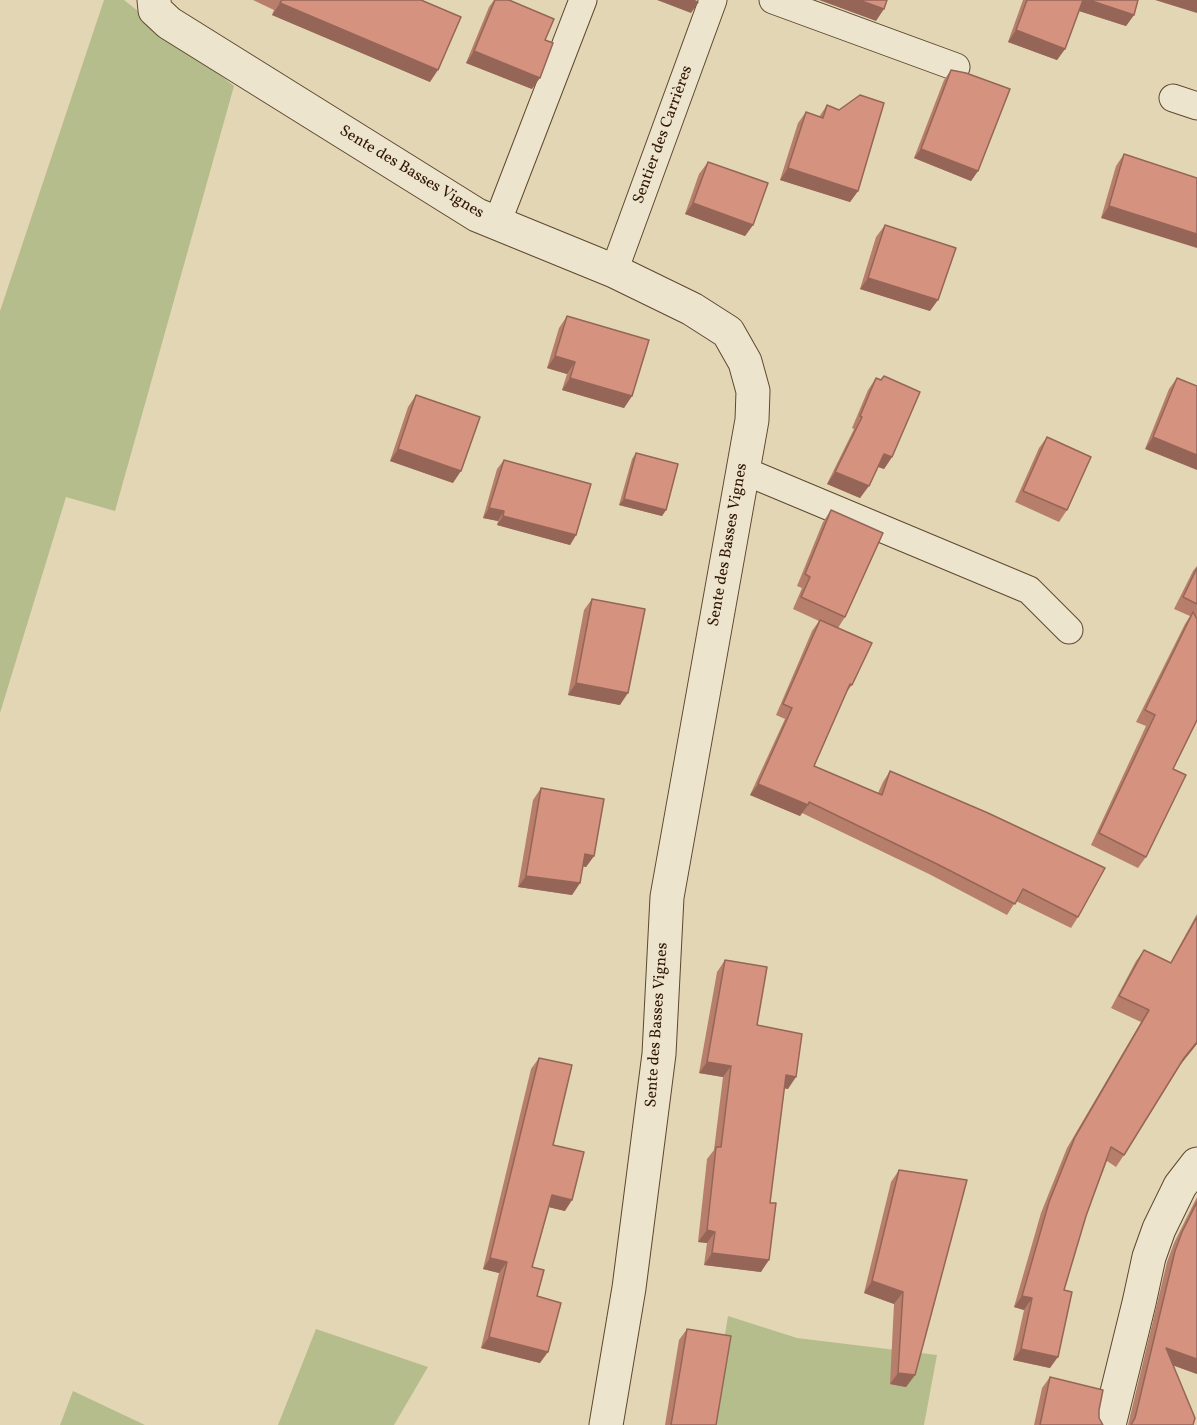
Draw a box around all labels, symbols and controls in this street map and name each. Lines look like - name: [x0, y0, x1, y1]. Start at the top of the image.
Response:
- street label: Sentier des Carrières: [630, 63, 698, 207]
- street label: Sente des Basses Vignes: [335, 122, 487, 224]
- street label: Sente des Basses Vignes: [705, 462, 753, 628]
- street label: Sente des Basses Vignes: [643, 942, 673, 1108]

